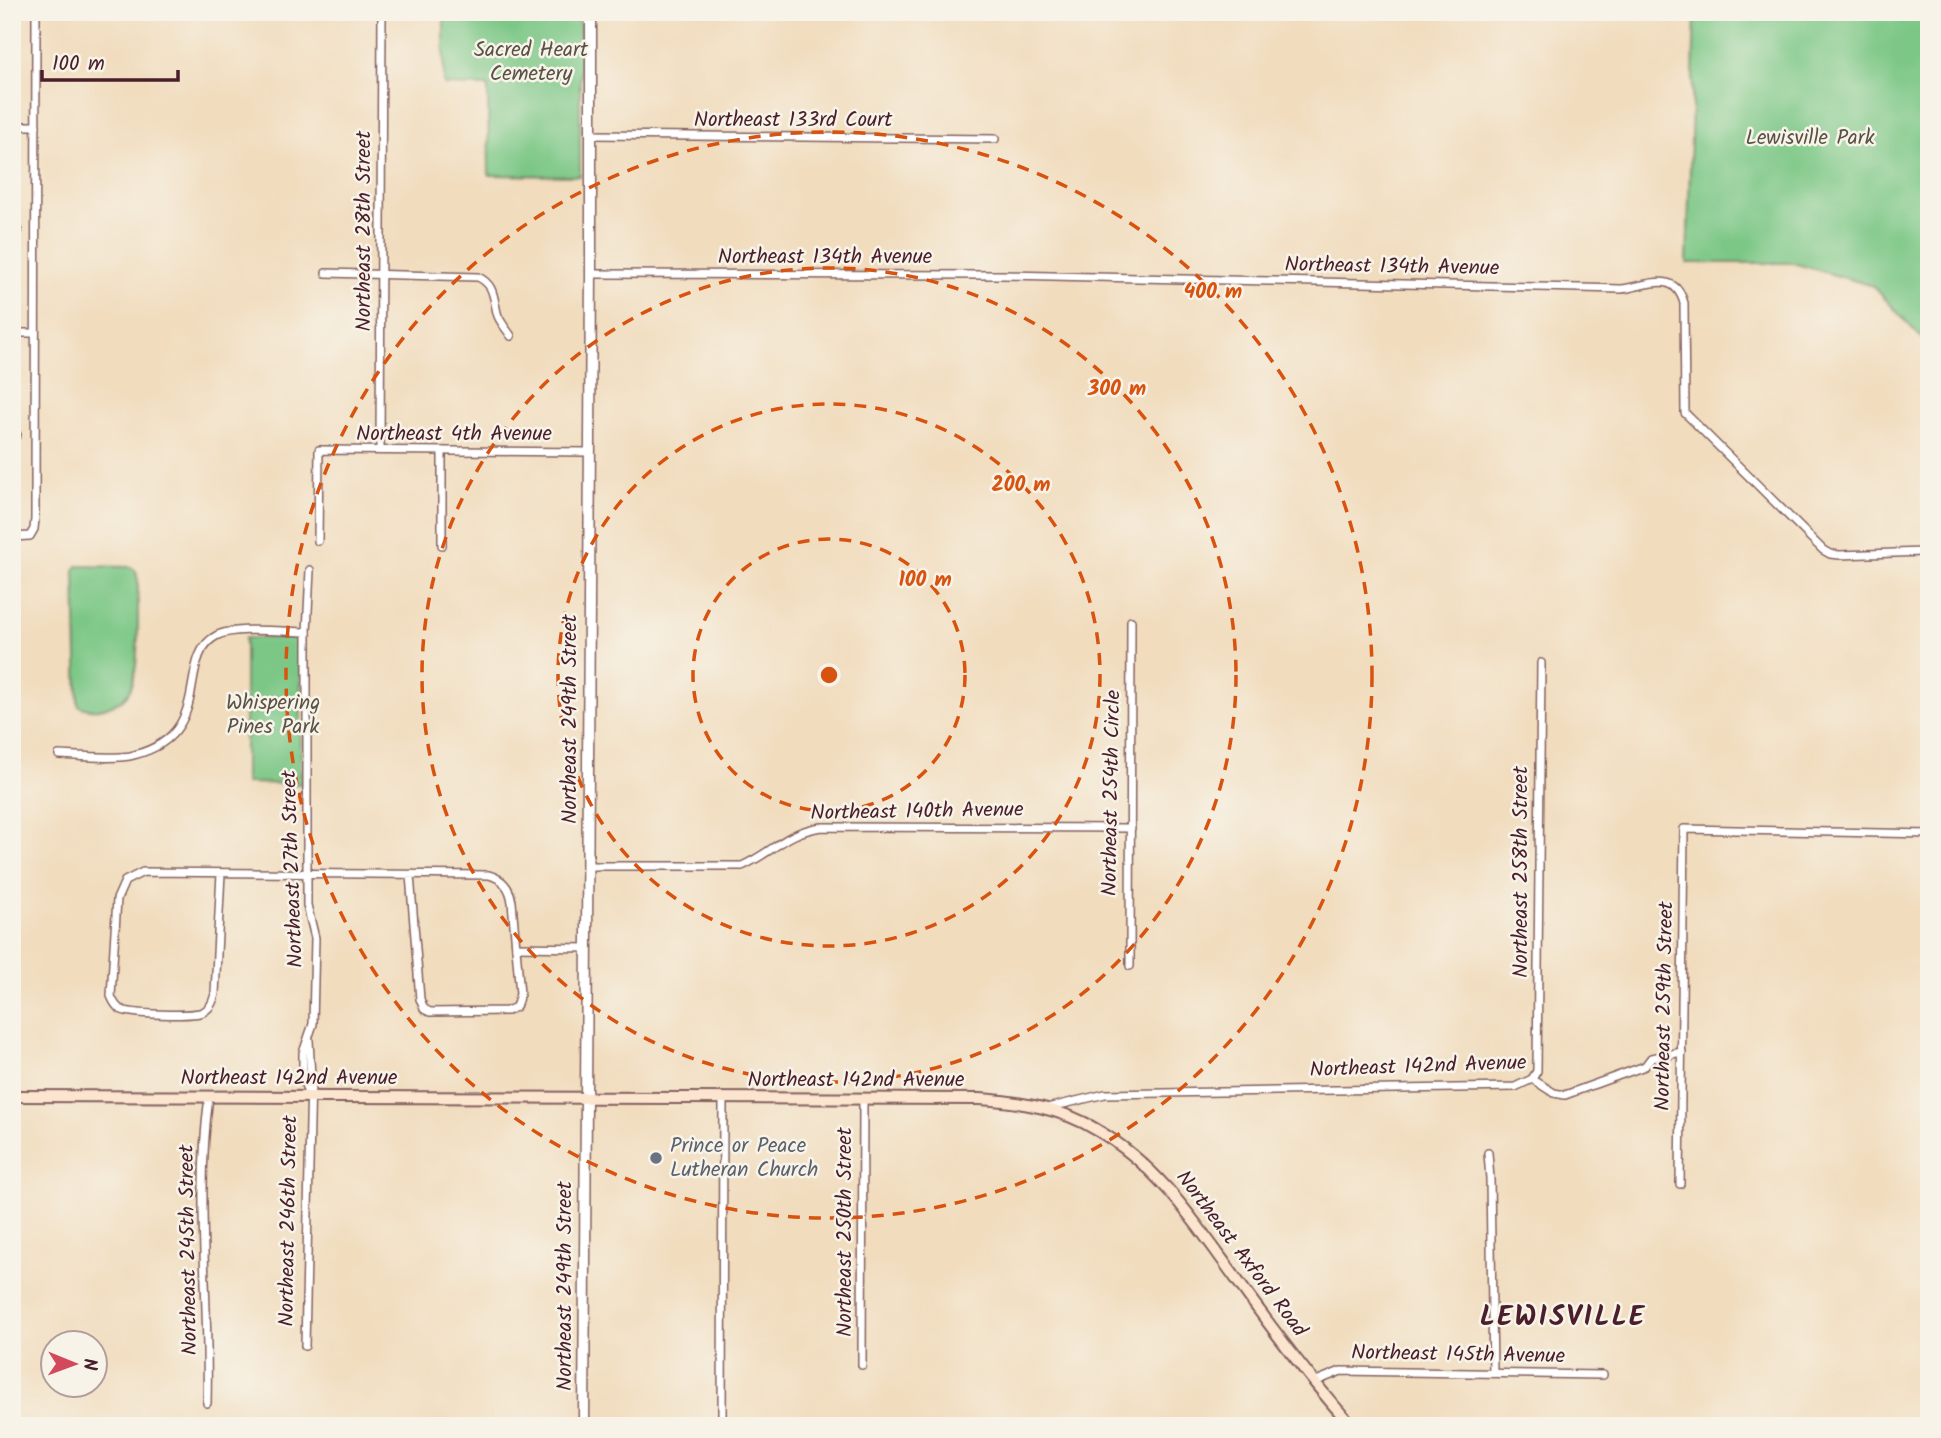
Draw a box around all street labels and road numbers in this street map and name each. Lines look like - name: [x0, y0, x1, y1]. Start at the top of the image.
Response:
- street label: Northeast 133rd Court: [694, 104, 893, 137]
- street label: Northeast 28th Street: [348, 130, 381, 331]
- street label: Northeast 134th Avenue: [718, 241, 933, 274]
- street label: Northeast 134th Avenue: [1284, 249, 1500, 285]
- street label: Northeast 4th Avenue: [356, 418, 553, 451]
- street label: Northeast 249th Street: [554, 613, 587, 824]
- street label: Northeast 254th Circle: [1094, 689, 1130, 896]
- street label: Northeast 258th Street: [1505, 765, 1538, 978]
- street label: Northeast 27th Street: [273, 769, 313, 968]
- street label: Northeast 140th Avenue: [810, 794, 1024, 830]
- street label: Northeast 259th Street: [1647, 900, 1683, 1111]
- street label: Northeast 142nd Avenue: [1309, 1047, 1528, 1087]
- street label: Northeast 142nd Avenue: [180, 1062, 398, 1095]
- street label: Northeast 142nd Avenue: [747, 1064, 965, 1097]
- street label: Northeast 246th Street: [271, 1114, 307, 1327]
- street label: Northeast 250th Street: [829, 1126, 862, 1337]
- street label: Northeast 245th Street: [171, 1143, 207, 1356]
- street label: Northeast Axford Road: [1167, 1163, 1315, 1345]
- street label: Northeast 249th Street: [549, 1180, 582, 1391]
- street label: Northeast 145th Avenue: [1351, 1337, 1566, 1373]

